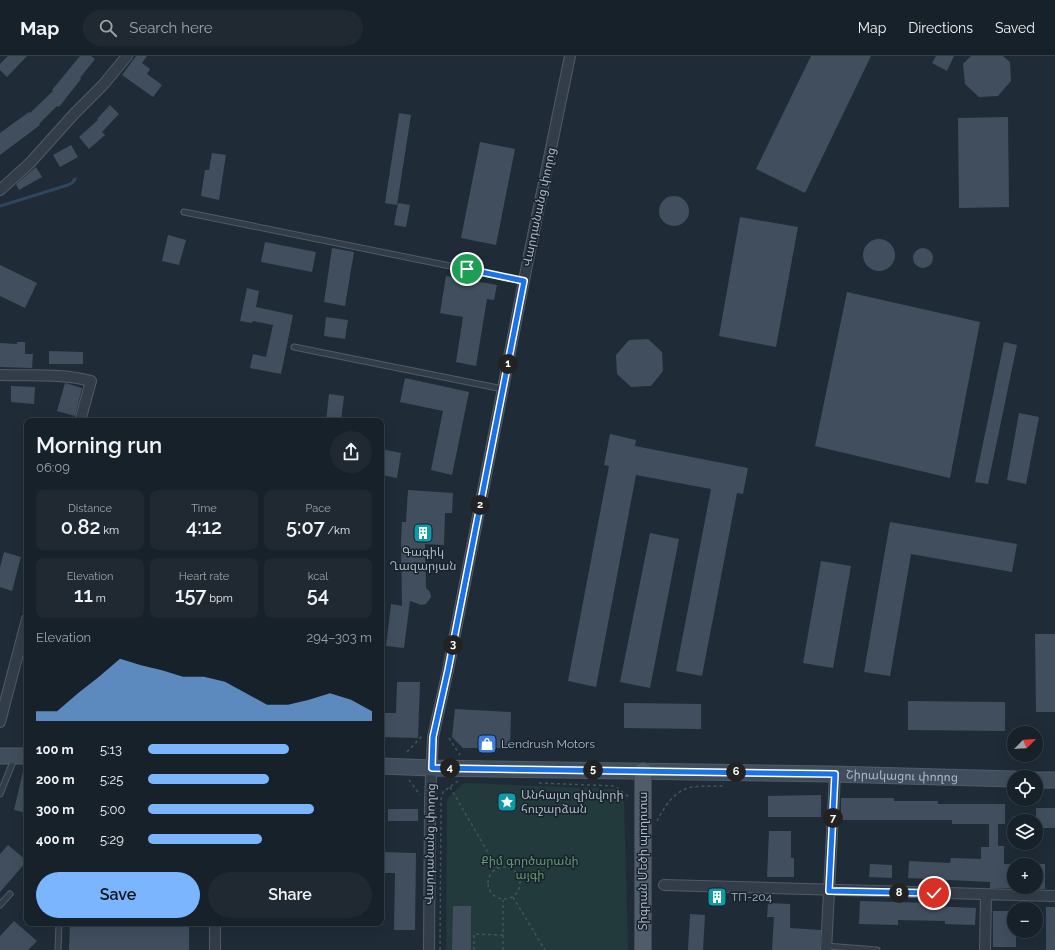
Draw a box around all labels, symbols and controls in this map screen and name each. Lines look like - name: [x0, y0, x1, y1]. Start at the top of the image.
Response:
- search box: [83, 10, 363, 46]
- text: Map: [20, 17, 59, 39]
- icon: search: [97, 17, 119, 39]
- text: Search here: [129, 19, 213, 37]
- text: Map: [858, 20, 886, 36]
- text: Directions: [908, 20, 973, 36]
- text: Saved: [995, 20, 1035, 36]
- street label: Վարդանանց փողոց: [520, 146, 558, 268]
- pin: [450, 252, 484, 286]
- icon: arrive: [456, 258, 478, 280]
- pin: 1: [498, 354, 518, 374]
- text: 1: [505, 357, 511, 370]
- button: share: [330, 431, 372, 473]
- text: Morning run: [36, 432, 162, 458]
- text: 06:09: [36, 460, 70, 475]
- pin: 2: [470, 495, 490, 515]
- text: 2: [477, 498, 483, 511]
- text: Distance: [68, 502, 112, 515]
- text: Time: [191, 502, 217, 515]
- text: Pace: [305, 502, 331, 515]
- text: 0.82: [61, 515, 100, 539]
- text: 4:12: [186, 515, 222, 539]
- text: 5:07: [286, 515, 325, 539]
- building icon: Գագիկ Ղազարյան: [412, 522, 434, 544]
- text: km: [100, 524, 119, 537]
- text: /km: [325, 524, 350, 537]
- place label: Գագիկ Ղազարյան: [389, 545, 457, 573]
- text: Elevation: [67, 570, 113, 583]
- text: Heart rate: [179, 570, 229, 583]
- text: kcal: [308, 570, 328, 583]
- text: 11: [74, 583, 93, 607]
- text: 157: [175, 583, 206, 607]
- text: 54: [307, 583, 329, 607]
- text: m: [93, 592, 106, 605]
- text: bpm: [206, 592, 233, 605]
- text: Elevation: [36, 630, 91, 645]
- text: 294–303 m: [306, 630, 372, 645]
- pin: 3: [443, 635, 463, 655]
- text: 3: [450, 638, 456, 651]
- north arrow: [1007, 726, 1043, 762]
- map controls: [1007, 726, 1043, 938]
- shop icon: Lendrush Motors: [476, 733, 498, 755]
- place label: Lendrush Motors: [501, 737, 595, 751]
- text: 100 m: [36, 742, 74, 757]
- text: 5:13: [100, 742, 122, 757]
- pin: 4: [440, 758, 460, 778]
- pin: 5: [583, 760, 603, 780]
- text: 4: [447, 761, 453, 774]
- pin: 6: [726, 762, 746, 782]
- text: 5: [590, 763, 596, 776]
- text: 6: [733, 765, 739, 778]
- street label: Շիրակացու փողոց: [846, 767, 958, 784]
- button: locate: [1007, 770, 1043, 806]
- text: 200 m: [36, 772, 75, 787]
- text: 5:25: [100, 772, 123, 787]
- street label: Վարդանանց փողոց: [422, 783, 438, 905]
- place label: Անհայտ զինվորի հուշարձան: [521, 788, 624, 816]
- place icon: Անհայտ զինվորի հուշարձան: [496, 791, 518, 813]
- street label: Տիգրան Մեծի պողոտա: [636, 792, 650, 930]
- text: 300 m: [36, 802, 74, 817]
- text: 5:00: [100, 802, 125, 817]
- pin: 7: [823, 808, 843, 828]
- text: 7: [830, 811, 836, 824]
- button: layers: [1007, 814, 1043, 850]
- text: 400 m: [36, 832, 75, 847]
- text: 5:29: [100, 832, 124, 847]
- park label: Քիմ գործարանի այգի: [481, 854, 579, 882]
- button: +: [1007, 858, 1043, 894]
- button: Save: [36, 872, 200, 918]
- button: Share: [208, 872, 372, 918]
- pin: [917, 876, 951, 910]
- icon: check: [923, 882, 945, 904]
- pin: 8: [889, 883, 909, 903]
- building icon: ТП-204: [706, 886, 728, 908]
- text: 8: [896, 886, 902, 899]
- place label: ТП-204: [731, 890, 773, 904]
- button: −: [1007, 902, 1043, 938]

